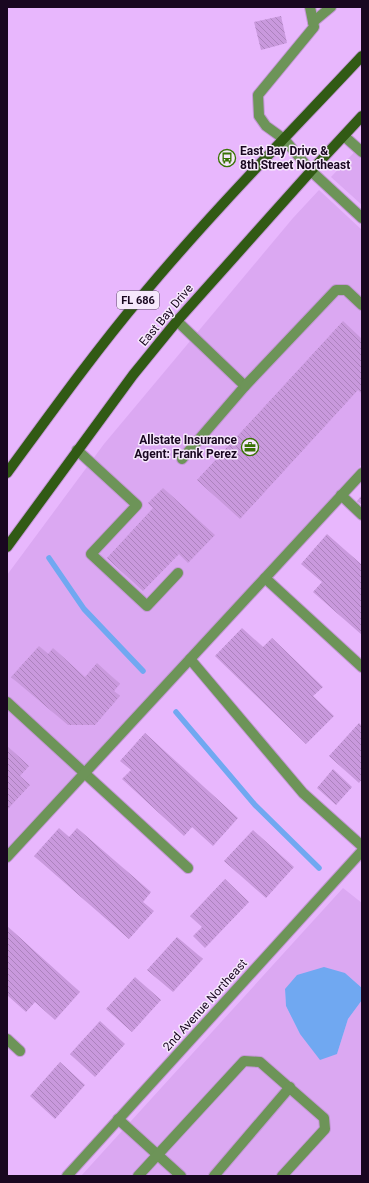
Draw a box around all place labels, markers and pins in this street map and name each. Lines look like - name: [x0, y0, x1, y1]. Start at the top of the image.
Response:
- place label: East Bay Drive & 8th Street Northeast: [240, 144, 350, 172]
- bus stop icon: East Bay Drive & 8th Street Northeast: [217, 148, 237, 168]
- place label: Allstate Insurance Agent: Frank Perez: [134, 433, 238, 461]
- office icon: Allstate Insurance Agent: Frank Perez: [240, 437, 260, 457]

